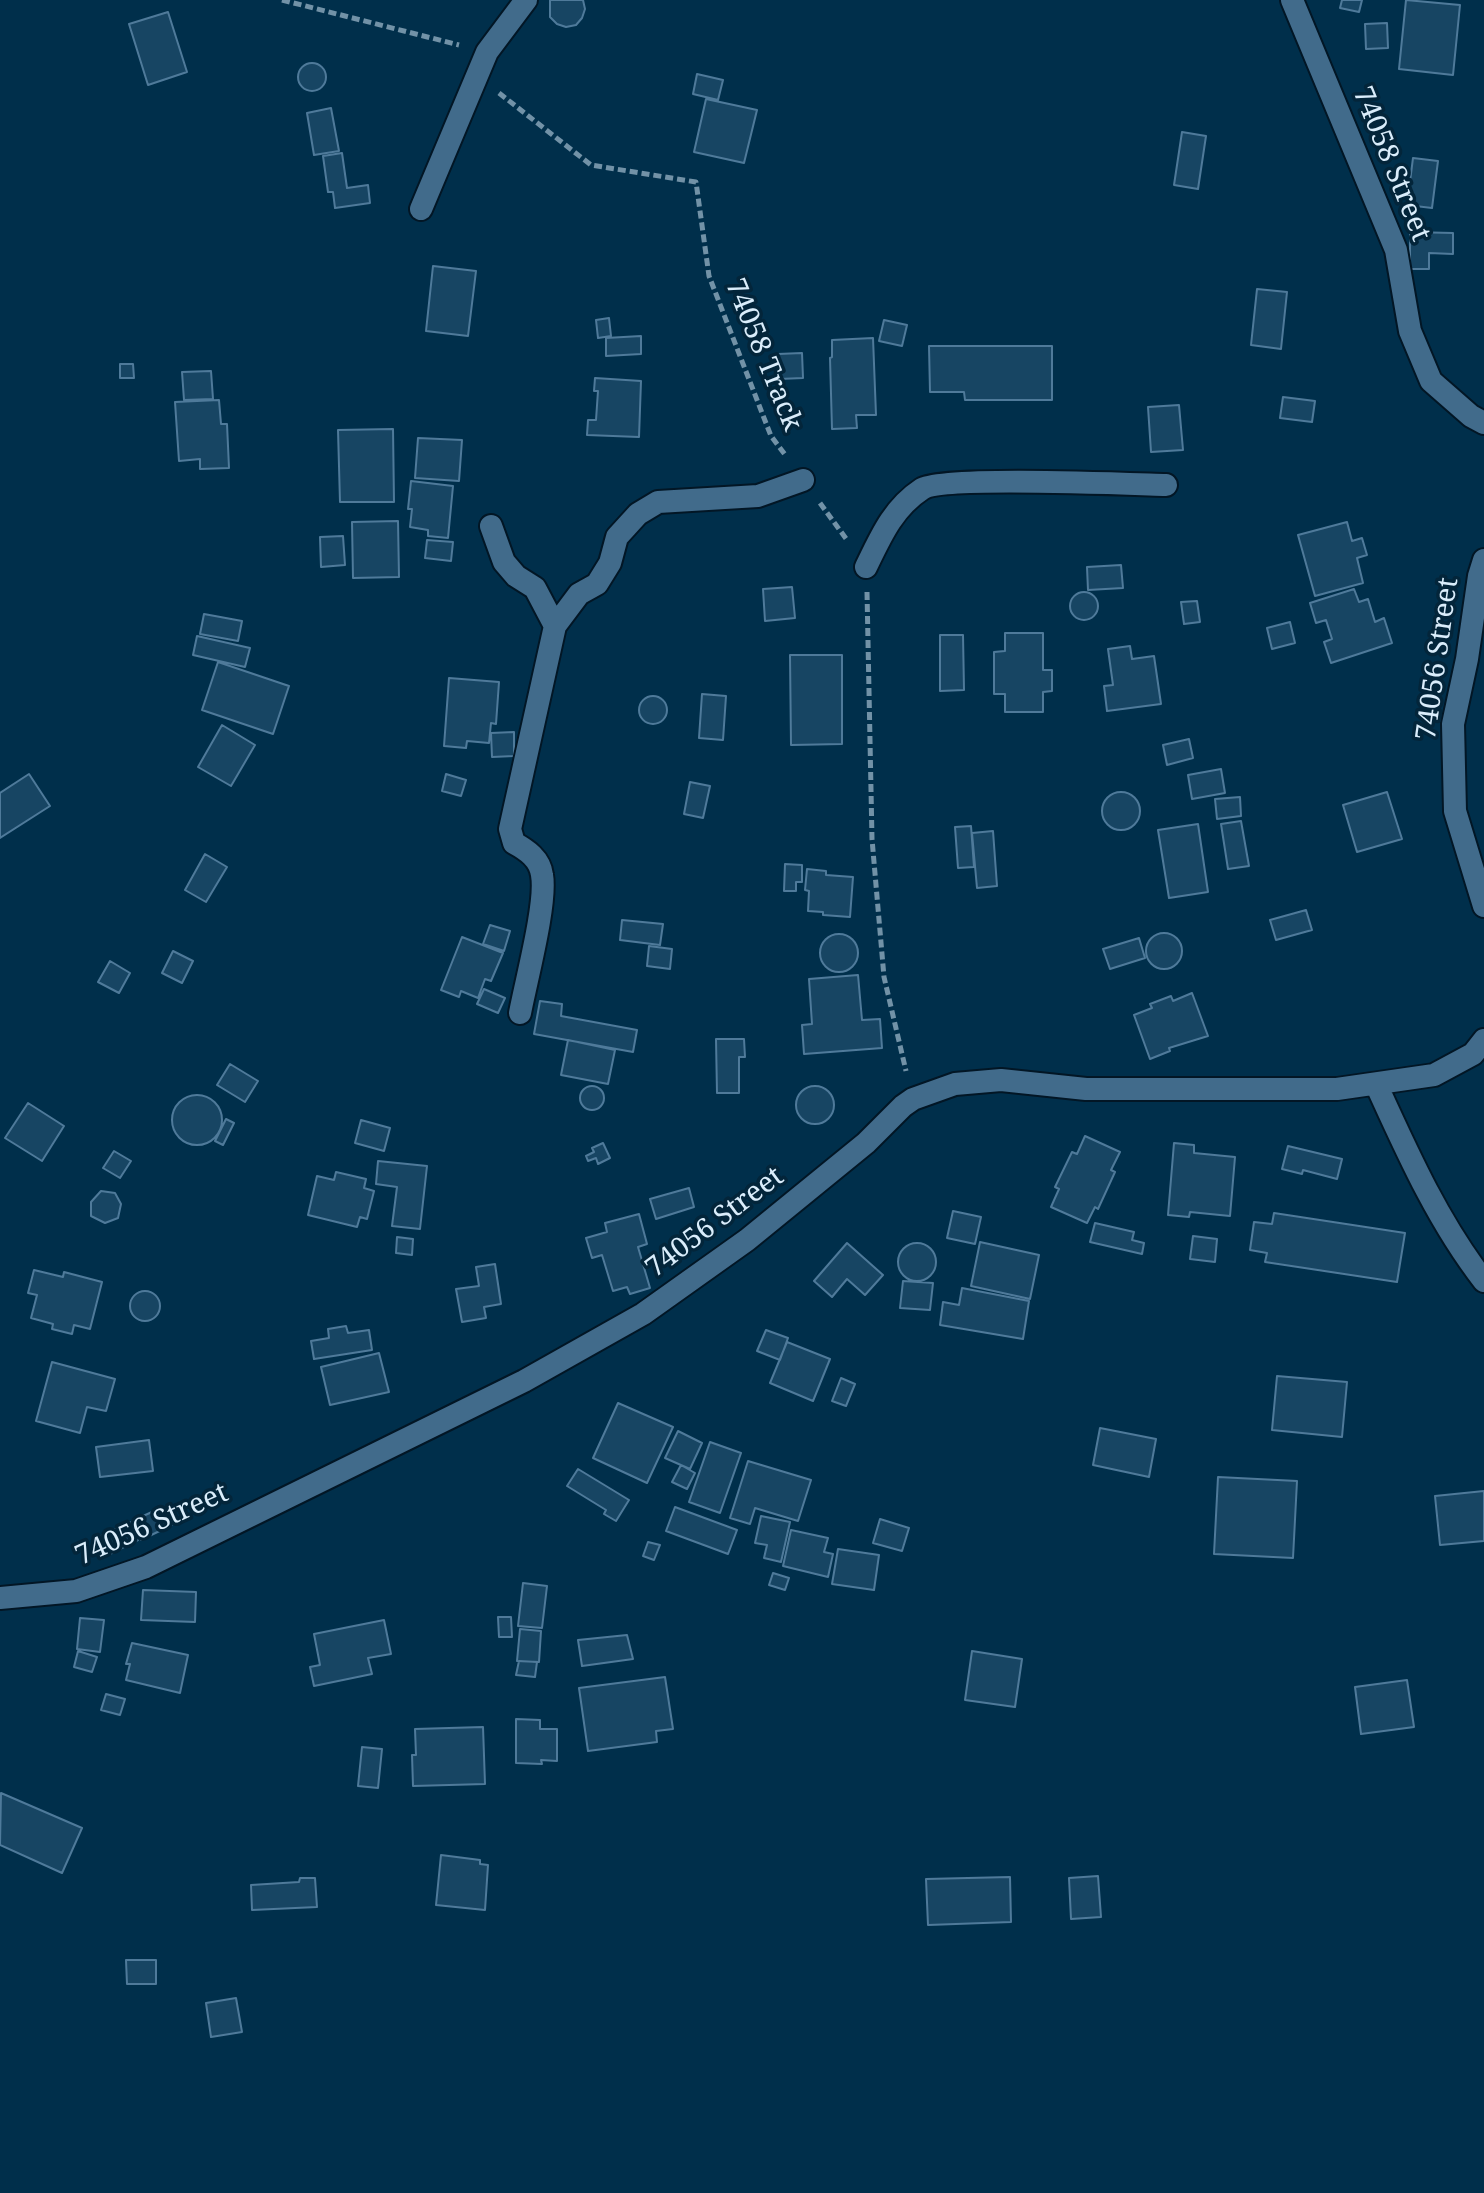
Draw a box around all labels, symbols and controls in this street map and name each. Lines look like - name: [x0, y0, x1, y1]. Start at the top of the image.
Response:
- street label: 74058 Street: [1345, 82, 1437, 246]
- street label: 74058 Track: [717, 274, 809, 436]
- street label: 74056 Street: [1410, 576, 1466, 742]
- street label: 74056 Street: [640, 1160, 790, 1286]
- street label: 74056 Street: [70, 1476, 234, 1574]

